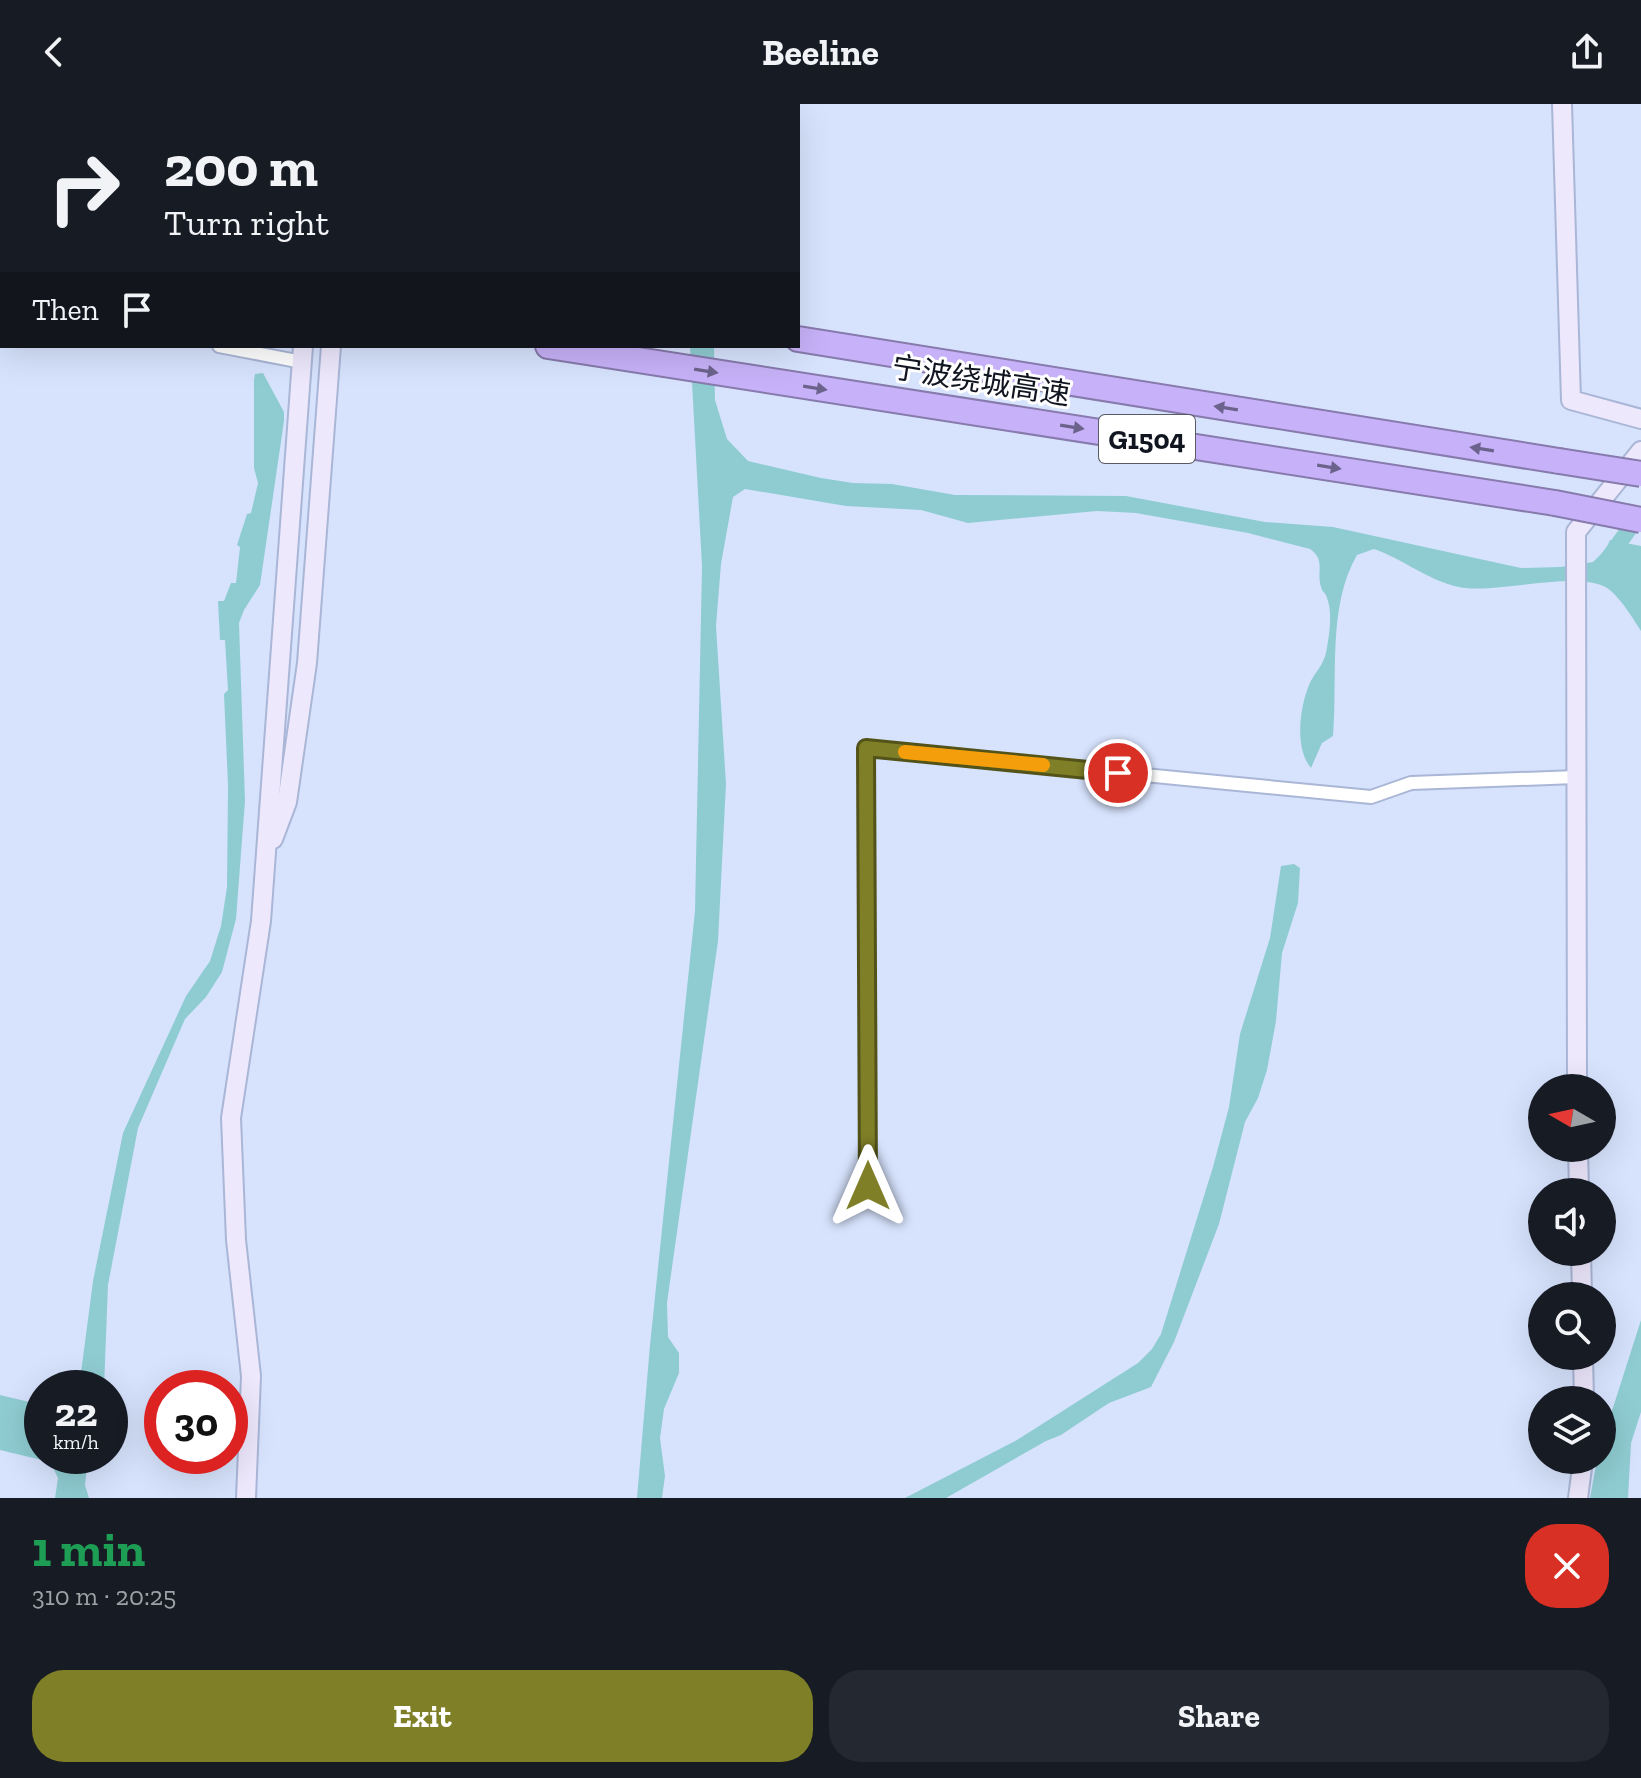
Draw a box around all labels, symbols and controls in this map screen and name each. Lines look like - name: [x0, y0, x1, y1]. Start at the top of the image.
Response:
- icon: back: [32, 30, 76, 74]
- icon: share: [1565, 30, 1609, 74]
- text: Beeline: [762, 31, 879, 74]
- text: 200 m: [164, 133, 318, 200]
- icon: right: [32, 136, 136, 240]
- text: Turn right: [164, 201, 329, 244]
- icon: arrive: [115, 288, 159, 332]
- text: Then: [32, 292, 99, 328]
- street label: 宁波绕城高速: [889, 349, 1073, 413]
- one-way arrow: [693, 365, 718, 377]
- one-way arrow: [803, 382, 828, 394]
- one-way arrow: [1213, 401, 1238, 413]
- road number: G1504: [1099, 415, 1195, 463]
- one-way arrow: [1060, 422, 1085, 434]
- one-way arrow: [1470, 442, 1495, 454]
- one-way arrow: [1317, 462, 1342, 474]
- pin: [1084, 739, 1152, 807]
- icon: arrive: [1096, 751, 1140, 795]
- north arrow: [1528, 1074, 1616, 1162]
- map controls: [1528, 1074, 1616, 1474]
- position arrow: [826, 1144, 910, 1228]
- button: sound: [1528, 1178, 1616, 1266]
- button: search: [1528, 1282, 1616, 1370]
- speed limit sign: 30: [144, 1370, 248, 1474]
- button: layers: [1528, 1386, 1616, 1474]
- text: 22: [55, 1388, 97, 1436]
- text: km/h: [53, 1430, 99, 1454]
- text: 1 min: [32, 1521, 145, 1578]
- button: close: [1525, 1524, 1609, 1608]
- text: 310 m · 20:25: [32, 1580, 176, 1612]
- button: Exit: [32, 1670, 813, 1762]
- button: Share: [829, 1670, 1609, 1762]

